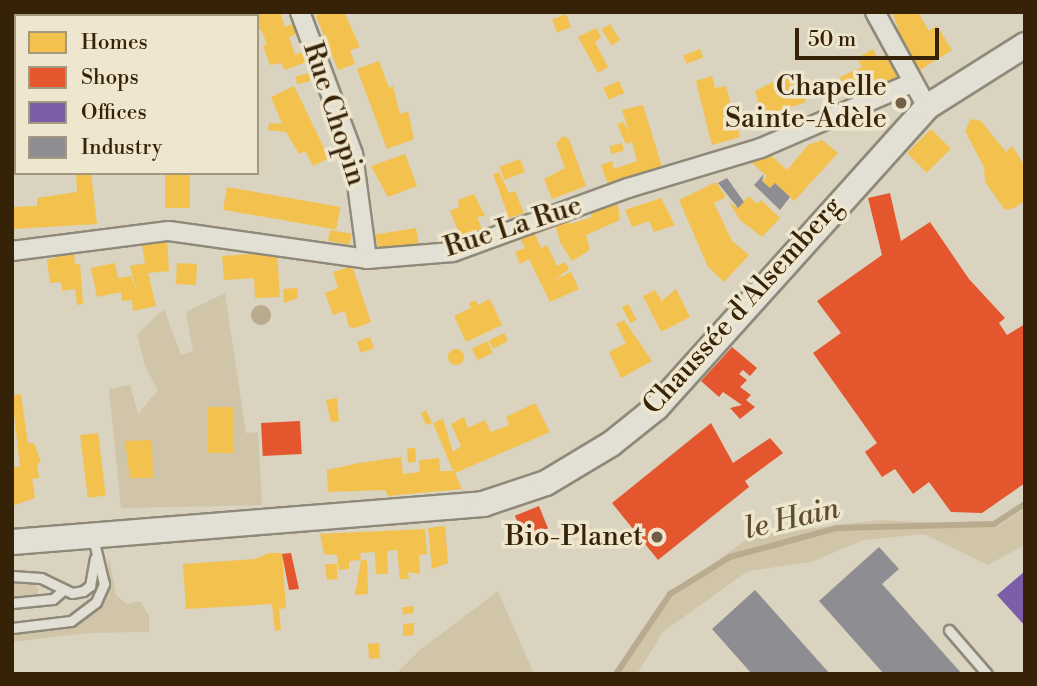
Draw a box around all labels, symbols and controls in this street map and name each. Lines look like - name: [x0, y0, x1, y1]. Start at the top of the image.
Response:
- legend: [14, 14, 259, 175]
- scale bar: [799, 14, 942, 58]
- text: 50 m: [808, 27, 856, 53]
- text: Homes: [81, 30, 148, 56]
- street label: Rue Chopin: [295, 38, 373, 190]
- text: Shops: [81, 65, 139, 91]
- place label: Chapelle Sainte-Adèle: [725, 70, 887, 136]
- marker: Chapelle Sainte-Adèle: [893, 95, 909, 111]
- text: Offices: [81, 100, 147, 126]
- text: Industry: [81, 135, 162, 161]
- street label: Rue La Rue: [440, 189, 586, 265]
- street label: Chaussée d'Alsemberg: [636, 190, 850, 422]
- water label: le Hain: [741, 491, 843, 547]
- place label: Bio-Planet: [505, 520, 643, 554]
- marker: Bio-Planet: [649, 529, 665, 545]

